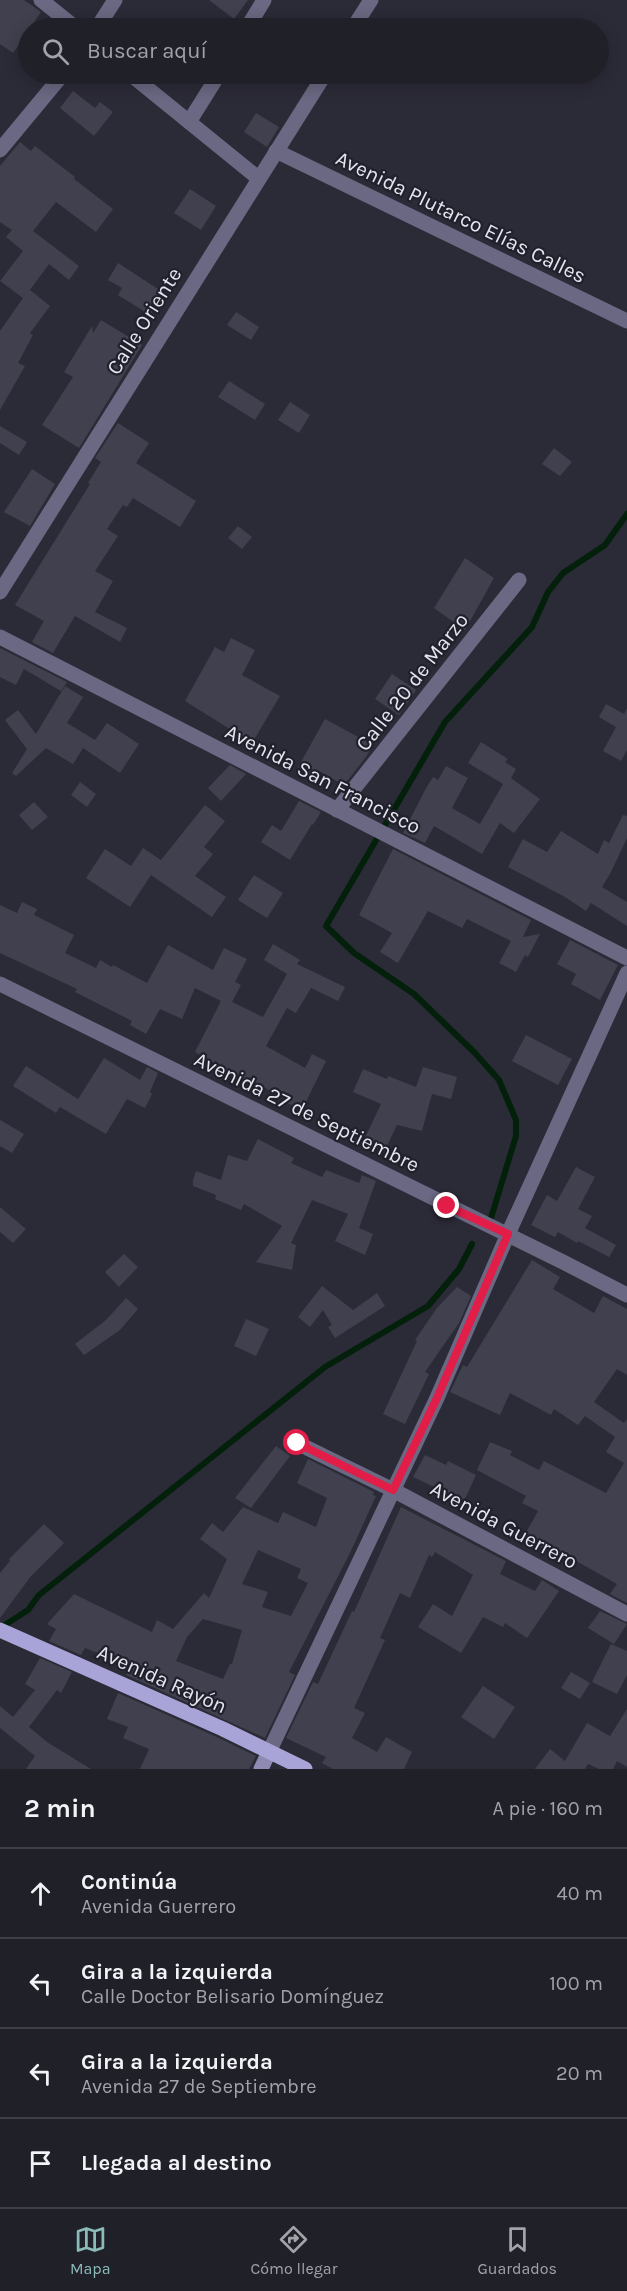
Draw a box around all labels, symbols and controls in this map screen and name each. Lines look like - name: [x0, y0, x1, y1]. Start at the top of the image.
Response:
- search box: [18, 18, 609, 84]
- icon: search: [39, 35, 72, 68]
- text: Buscar aquí: [87, 38, 207, 64]
- street label: Avenida Plutarco Elías Calles: [332, 146, 590, 288]
- street label: Calle Oriente: [102, 263, 186, 379]
- street label: Calle 20 de Marzo: [351, 608, 473, 756]
- street label: Avenida San Francisco: [221, 719, 425, 839]
- street label: Avenida 27 de Septiembre: [191, 1047, 423, 1177]
- route end: [433, 1192, 459, 1218]
- route start: [283, 1429, 309, 1455]
- street label: Avenida Guerrero: [426, 1476, 582, 1574]
- street label: Avenida Rayón: [94, 1640, 230, 1718]
- text: 2 min: [24, 1793, 96, 1824]
- text: A pie · 160 m: [492, 1797, 603, 1820]
- text: Continúa: [81, 1869, 177, 1895]
- icon: ahead: [24, 1877, 57, 1910]
- text: 40 m: [557, 1882, 603, 1905]
- text: Avenida Guerrero: [81, 1895, 236, 1918]
- text: Gira a la izquierda: [81, 1959, 273, 1985]
- icon: left: [24, 1967, 57, 2000]
- text: 100 m: [549, 1972, 603, 1995]
- text: Calle Doctor Belisario Domínguez: [81, 1985, 384, 2008]
- text: Gira a la izquierda: [81, 2049, 273, 2075]
- icon: left: [24, 2057, 57, 2090]
- text: 20 m: [556, 2062, 603, 2085]
- text: Avenida 27 de Septiembre: [81, 2075, 316, 2098]
- icon: arrive: [24, 2147, 57, 2180]
- text: Llegada al destino: [81, 2150, 272, 2176]
- tab: Mapa: [70, 2223, 111, 2278]
- tab: Cómo llegar: [251, 2223, 337, 2278]
- tab: Guardados: [477, 2223, 557, 2278]

